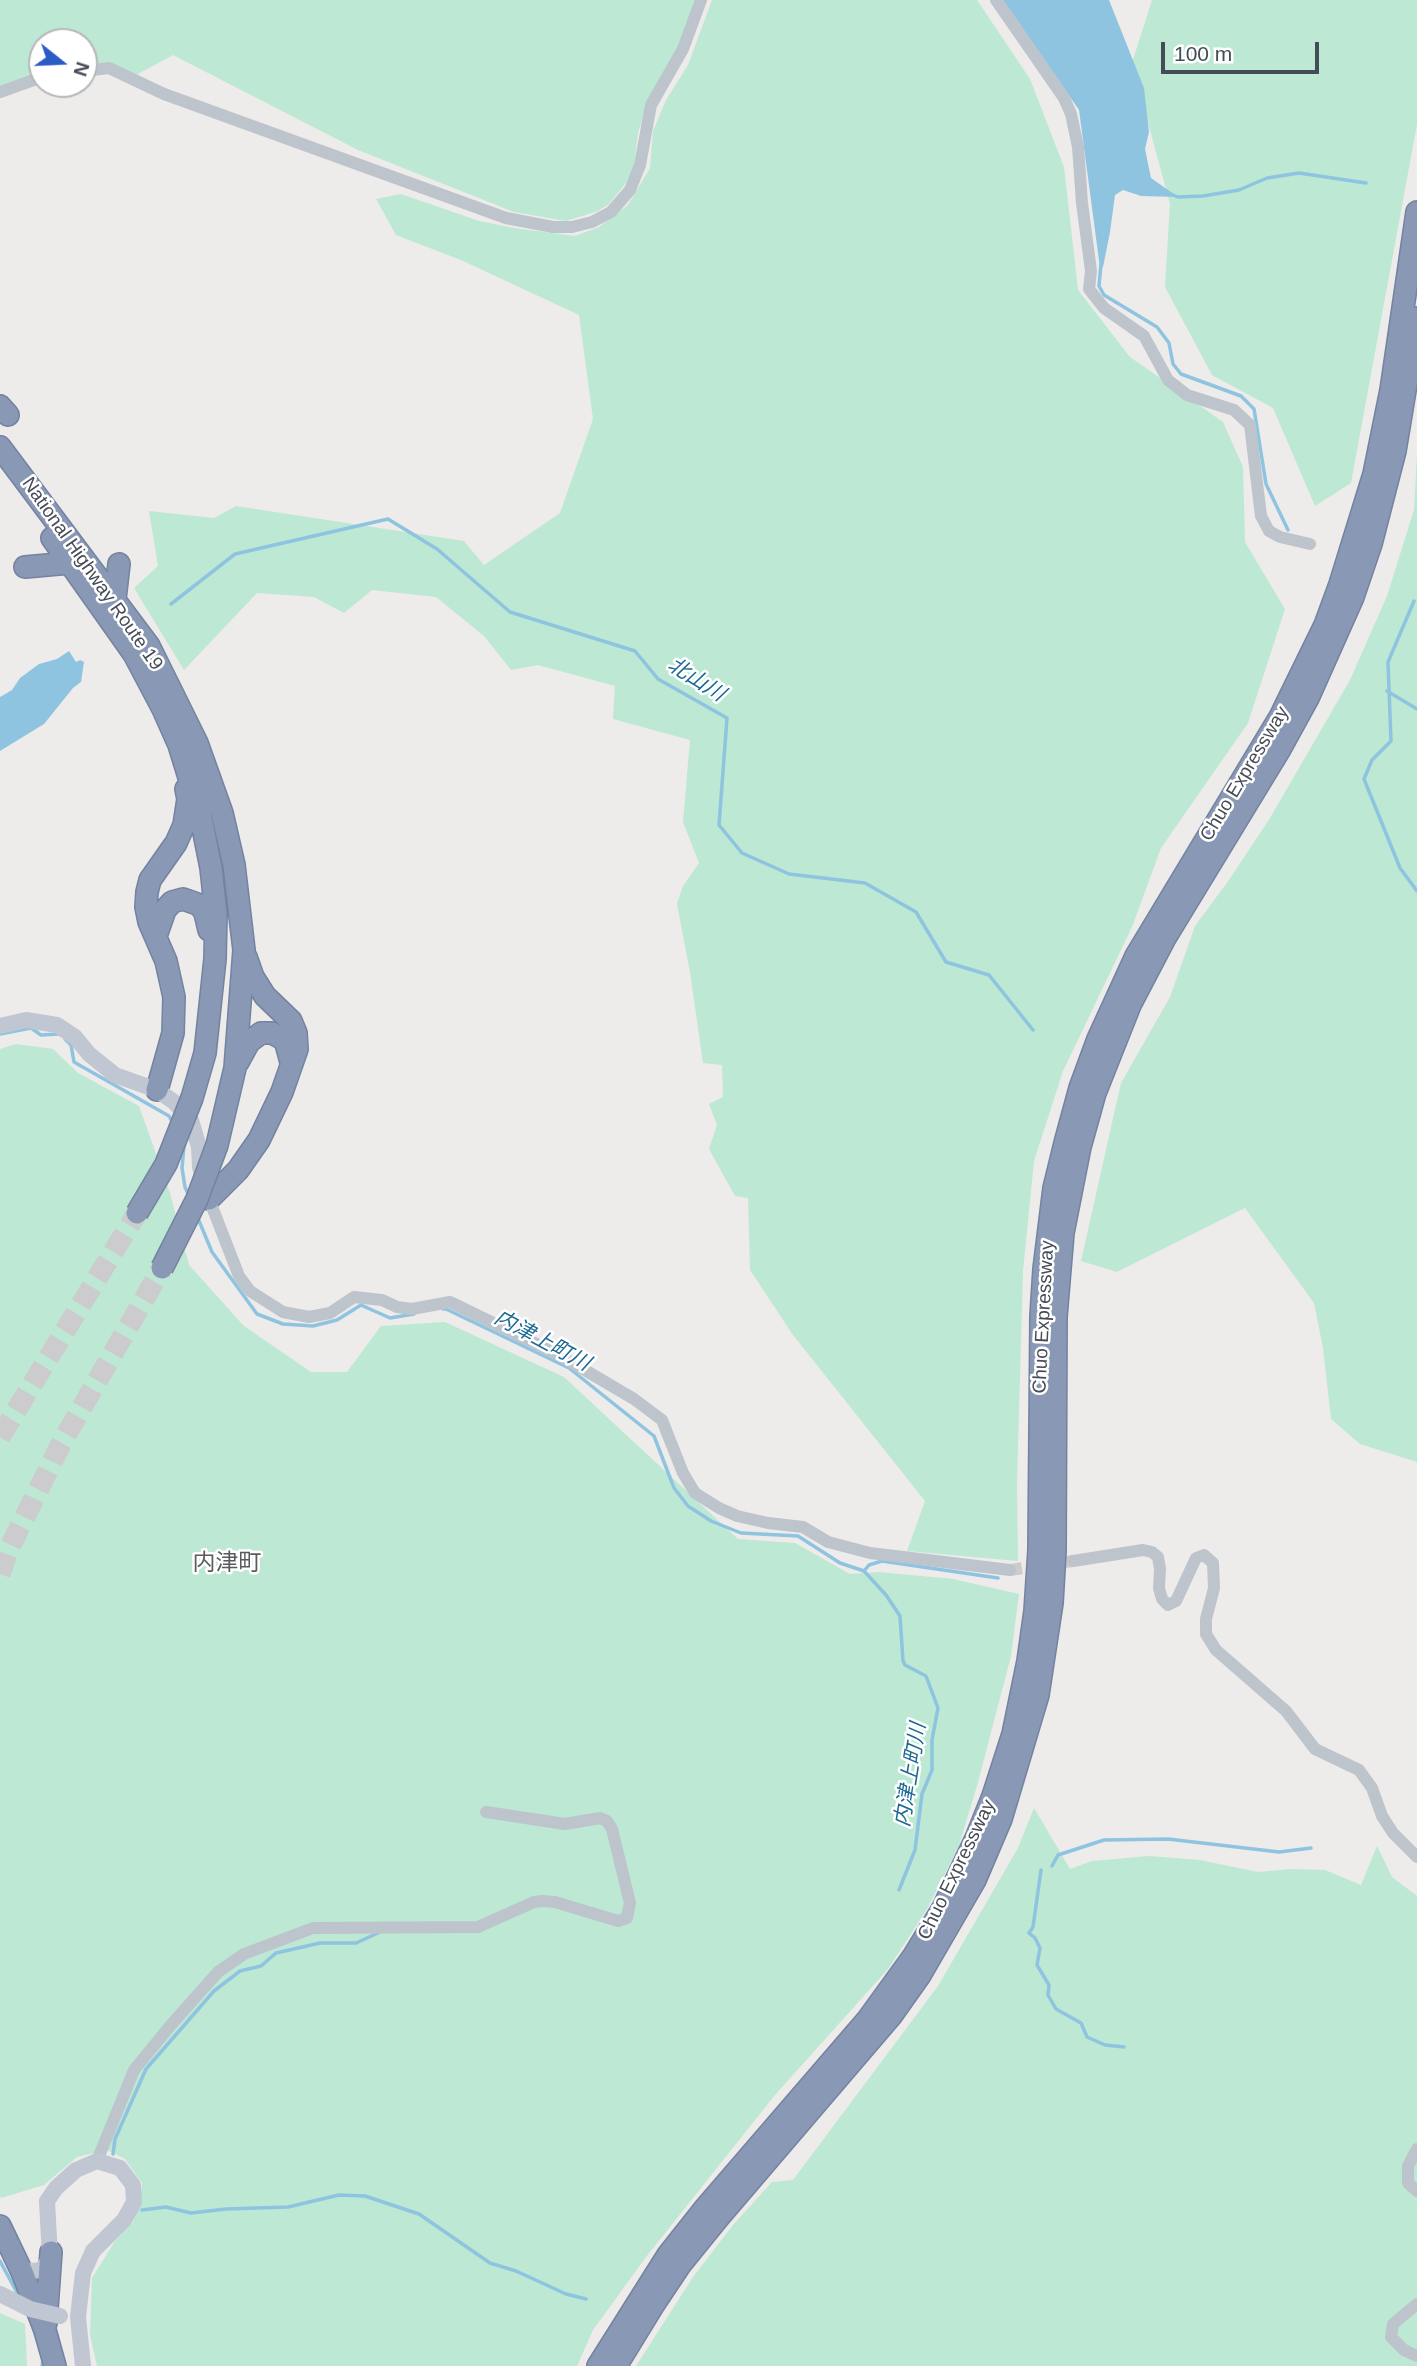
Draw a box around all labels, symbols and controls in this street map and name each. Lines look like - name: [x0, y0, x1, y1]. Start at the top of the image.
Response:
- north arrow: [28, 28, 98, 98]
- scale bar: [1165, 28, 1322, 72]
- text: 100 m: [1174, 42, 1232, 65]
- text: N: [69, 59, 94, 79]
- street label: National Highway Route 19: [17, 473, 167, 675]
- water label: 北山川: [663, 653, 729, 707]
- street label: Chuo Expressway: [1196, 703, 1294, 845]
- street label: Chuo Expressway: [1029, 1240, 1059, 1394]
- water label: 内津上町川: [490, 1305, 594, 1377]
- district label: 内津町: [193, 1550, 261, 1578]
- water label: 内津上町川: [890, 1721, 932, 1829]
- street label: Chuo Expressway: [913, 1796, 1001, 1944]

